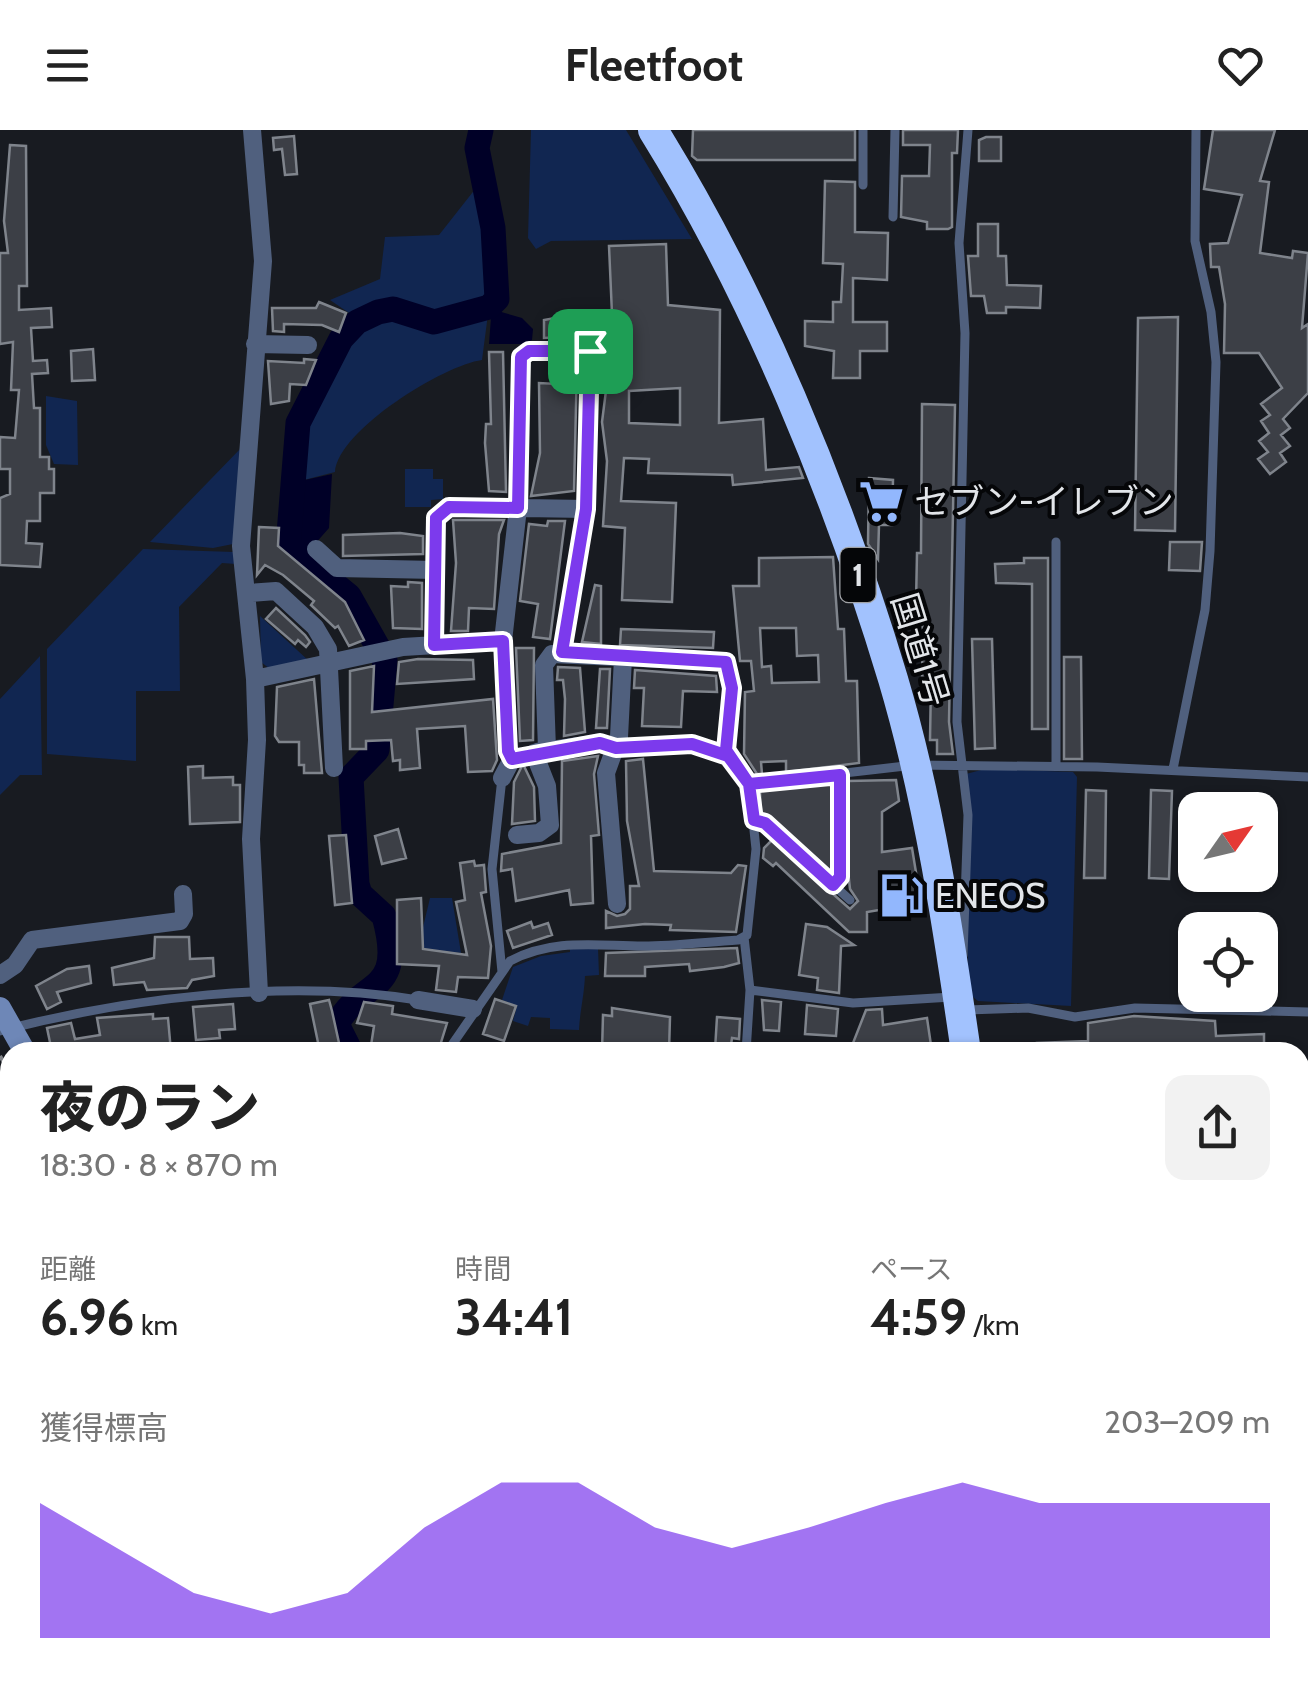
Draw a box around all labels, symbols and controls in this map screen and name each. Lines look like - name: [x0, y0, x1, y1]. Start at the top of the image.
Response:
- icon: menu: [40, 38, 95, 93]
- text: Fleetfoot: [565, 38, 743, 92]
- icon: heart: [1213, 38, 1268, 93]
- pin: [548, 309, 633, 394]
- icon: arrive: [563, 324, 618, 379]
- supermarket icon: セブン-イレブン: [857, 478, 905, 526]
- place label: セブン-イレブン: [914, 480, 1174, 523]
- road number: 1: [840, 548, 876, 602]
- street label: 国道1号: [883, 588, 958, 712]
- north arrow: [1178, 792, 1278, 892]
- map controls: [1178, 792, 1278, 1012]
- fuel station icon: ENEOS: [878, 872, 926, 920]
- place label: ENEOS: [935, 874, 1045, 917]
- button: locate: [1178, 912, 1278, 1012]
- text: 夜のラン: [40, 1074, 260, 1141]
- button: share: [1165, 1075, 1270, 1180]
- text: 18:30 · 8 × 870 m: [40, 1145, 278, 1184]
- text: 距離: [40, 1252, 96, 1286]
- text: 時間: [455, 1252, 511, 1286]
- text: ペース: [870, 1252, 953, 1286]
- text: 6.96: [40, 1287, 135, 1348]
- text: 34:41: [455, 1287, 573, 1348]
- text: 4:59: [870, 1287, 967, 1348]
- text: km: [135, 1308, 178, 1342]
- text: /km: [967, 1308, 1020, 1342]
- text: 203–209 m: [1104, 1402, 1270, 1441]
- text: 獲得標高: [40, 1408, 168, 1447]

